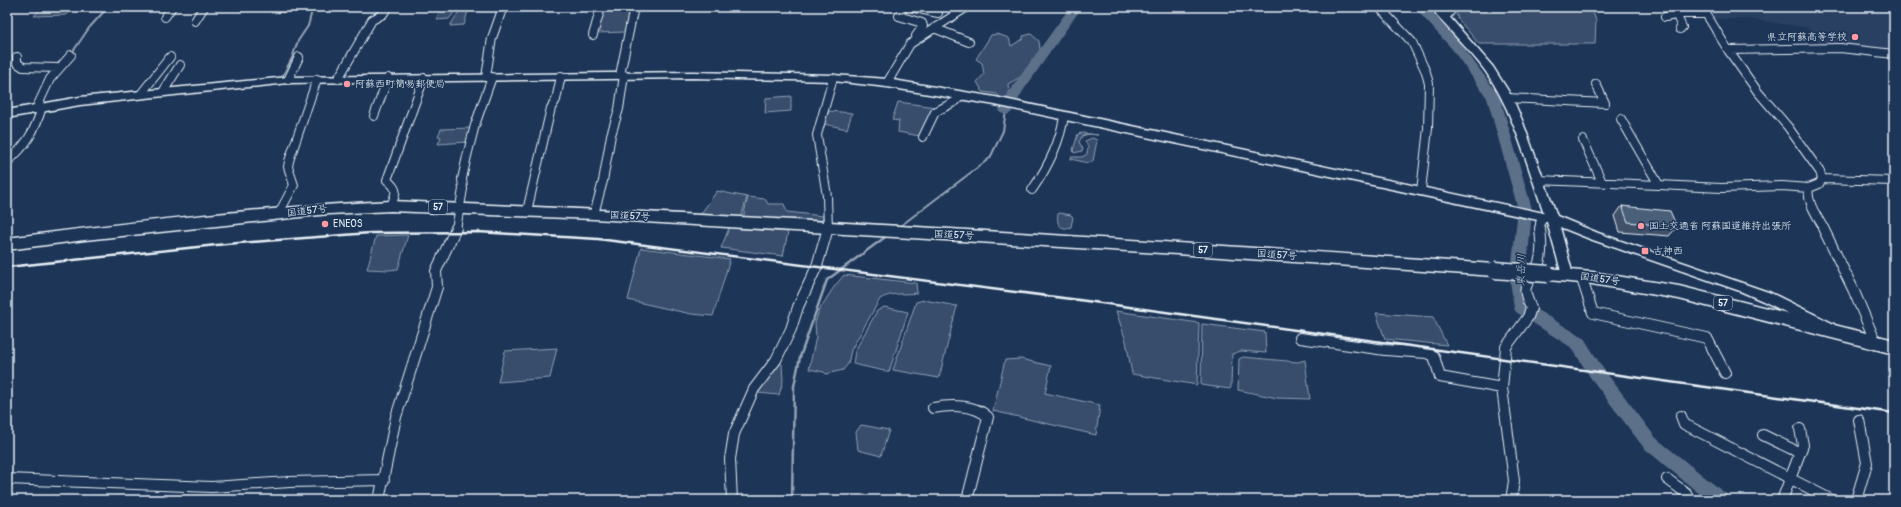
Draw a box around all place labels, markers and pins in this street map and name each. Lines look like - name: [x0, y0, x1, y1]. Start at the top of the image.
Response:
- place label: 県立阿蘇高等学校: [1767, 31, 1847, 43]
- marker: 県立阿蘇高等学校: [1850, 32, 1860, 42]
- place label: 阿蘇西町簡易郵便局: [355, 78, 445, 90]
- marker: 阿蘇西町簡易郵便局: [342, 79, 352, 89]
- place label: ENEOS: [333, 218, 363, 230]
- marker: ENEOS: [320, 219, 330, 229]
- place label: 国土交通省 阿蘇国道維持出張所: [1649, 220, 1791, 232]
- marker: 国土交通省 阿蘇国道維持出張所: [1636, 221, 1646, 231]
- place label: 古神西: [1653, 245, 1683, 257]
- marker: 古神西: [1640, 246, 1650, 256]

